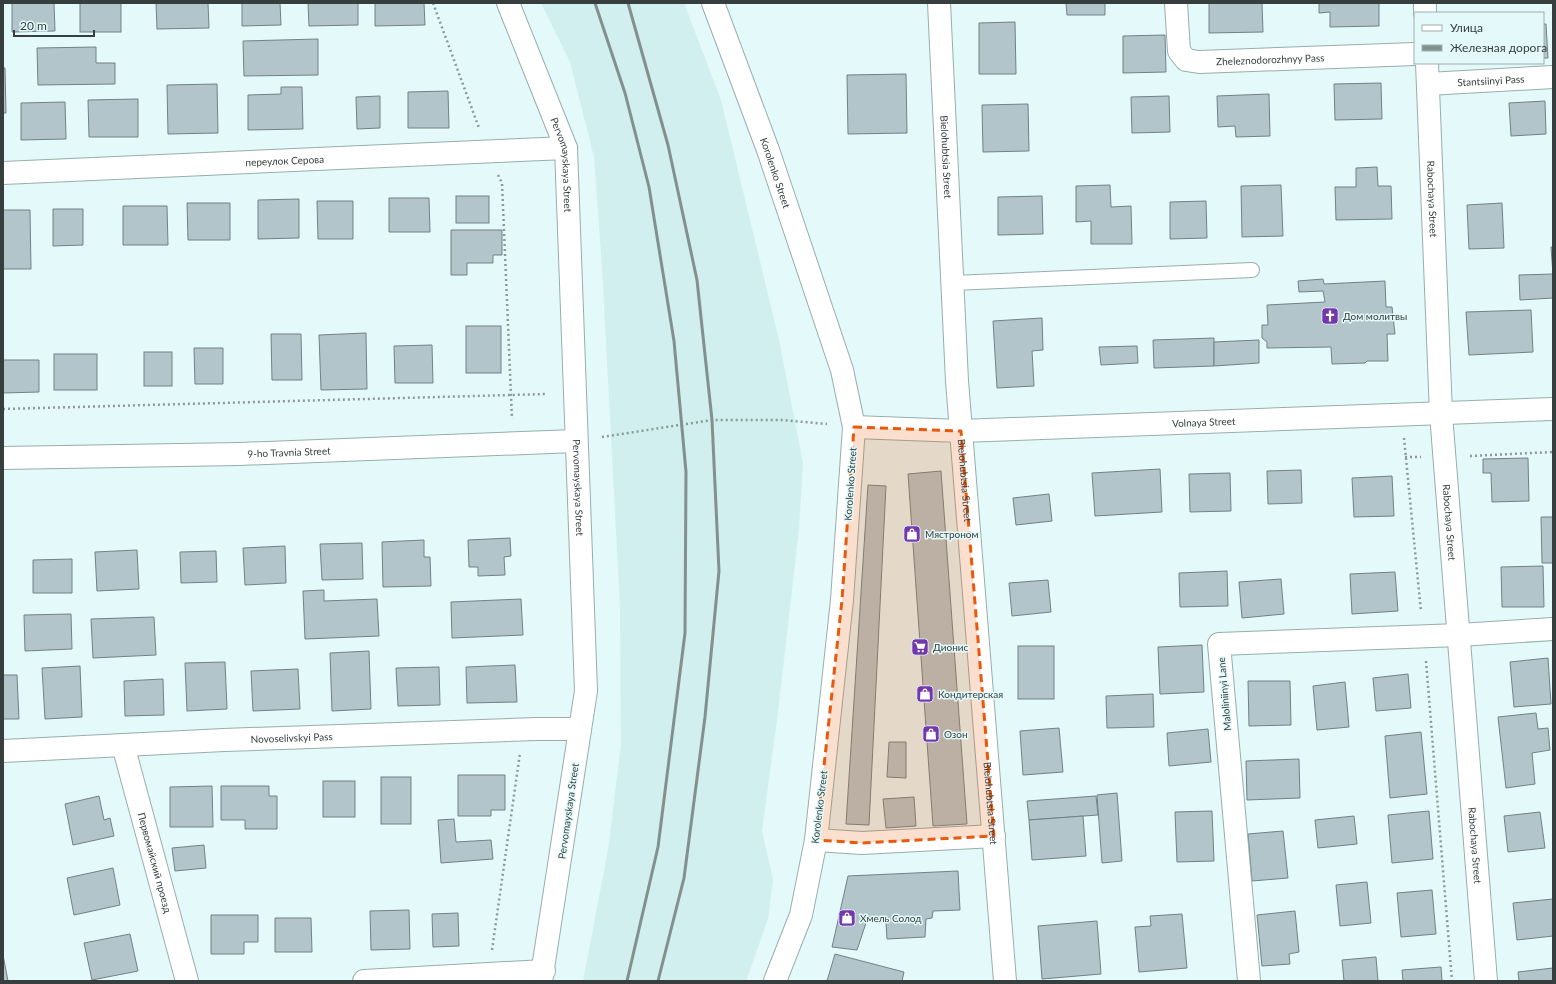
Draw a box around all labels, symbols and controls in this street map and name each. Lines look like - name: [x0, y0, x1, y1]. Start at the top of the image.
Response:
- scale bar: [14, 12, 94, 38]
- legend: [1414, 12, 1544, 64]
- text: 20 m: [20, 18, 47, 33]
- text: Улица: [1450, 20, 1483, 35]
- text: Железная дорога: [1450, 40, 1547, 55]
- street label: Zheleznodorozhnyy Pass: [1216, 51, 1325, 67]
- street label: Stantsiinyi Pass: [1457, 73, 1525, 88]
- street label: Bielohubtsia Street: [938, 115, 954, 199]
- street label: Pervomayskaya Street: [548, 116, 574, 213]
- street label: Korolenko Street: [758, 136, 793, 210]
- street label: переулок Серова: [245, 153, 324, 168]
- street label: Rabochaya Street: [1425, 160, 1440, 238]
- church icon: Дом молитвы: [1320, 306, 1340, 326]
- place label: Дом молитвы: [1343, 310, 1407, 322]
- street label: Volnaya Street: [1172, 415, 1236, 429]
- street label: Bielohubtsia Street: [956, 438, 974, 523]
- street label: Pervomayskaya Street: [571, 439, 586, 537]
- street label: 9-ho Travnia Street: [247, 444, 331, 460]
- street label: Korolenko Street: [841, 446, 859, 521]
- street label: Rabochaya Street: [1441, 484, 1459, 561]
- shop icon: Мястроном: [902, 524, 922, 544]
- place label: Мястроном: [925, 528, 979, 540]
- supermarket icon: Дионис: [910, 637, 930, 657]
- place label: Дионис: [933, 641, 969, 653]
- street label: Maloliniinyi Lane: [1215, 657, 1233, 731]
- shop icon: Кондитерская: [915, 684, 935, 704]
- place label: Кондитерская: [938, 688, 1003, 700]
- shop icon: Озон: [921, 724, 941, 744]
- place label: Озон: [944, 728, 968, 740]
- street label: Novoselivskyi Pass: [250, 730, 333, 745]
- street label: Bielohubtsia Street: [981, 761, 1000, 846]
- street label: Pervomayskaya Street: [555, 762, 581, 860]
- street label: Korolenko Street: [809, 769, 829, 844]
- street label: Rabochaya Street: [1466, 807, 1484, 884]
- street label: Первомайский проезд: [136, 811, 174, 914]
- shop icon: Хмель Солод: [837, 908, 857, 928]
- place label: Хмель Солод: [860, 912, 922, 924]

